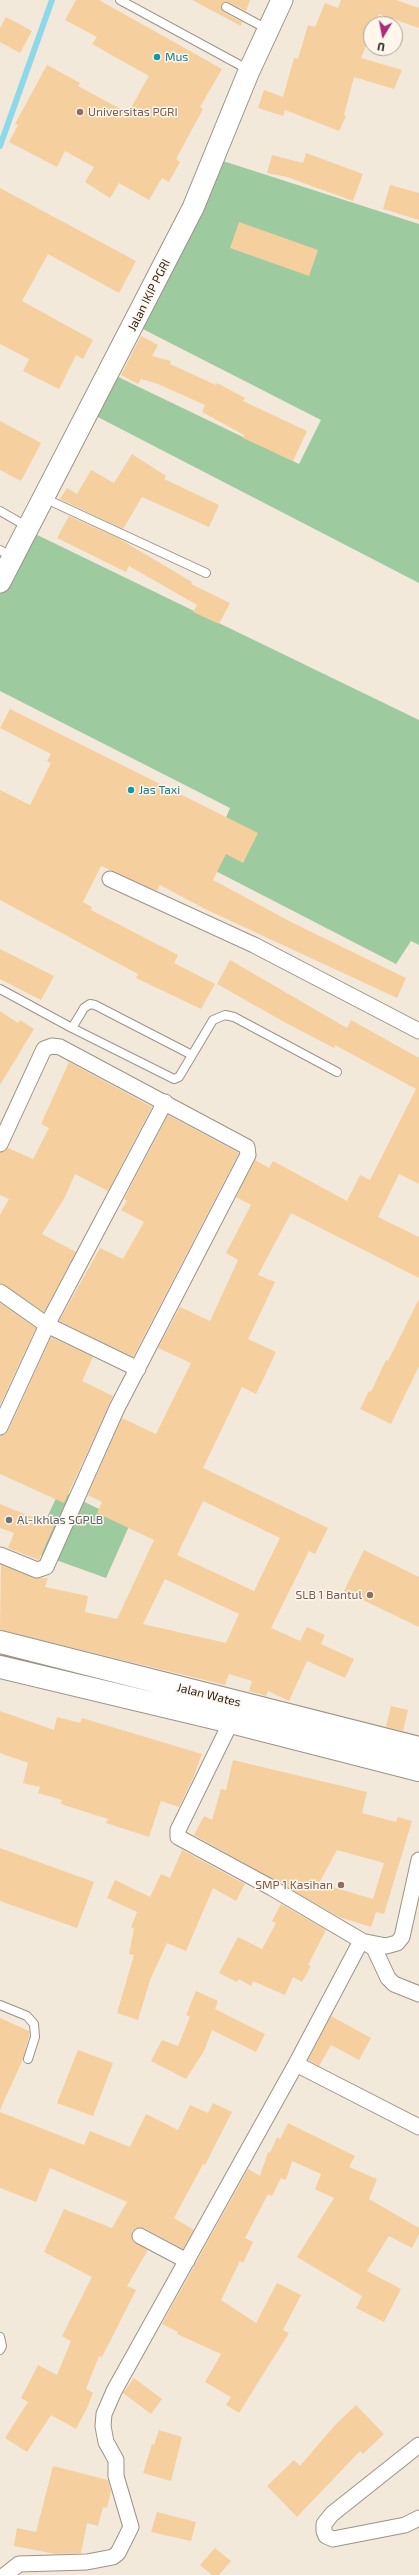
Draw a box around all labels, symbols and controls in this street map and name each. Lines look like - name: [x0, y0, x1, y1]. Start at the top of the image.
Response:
- north arrow: [363, 16, 403, 56]
- text: U: [376, 40, 386, 54]
- place label: Mus: [165, 50, 188, 64]
- marker: Mus: [152, 52, 162, 62]
- place label: Universitas PGRI: [88, 105, 178, 119]
- marker: Universitas PGRI: [75, 107, 85, 117]
- street label: Jalan IKIP PGRI: [125, 257, 173, 333]
- place label: Jas Taxi: [139, 783, 180, 797]
- marker: Jas Taxi: [126, 785, 136, 795]
- place label: Al-Ikhlas SGPLB: [17, 1513, 103, 1527]
- marker: Al-Ikhlas SGPLB: [4, 1515, 14, 1525]
- place label: SLB 1 Bantul: [296, 1588, 362, 1602]
- marker: SLB 1 Bantul: [365, 1590, 375, 1600]
- street label: Jalan Wates: [176, 1680, 242, 1710]
- place label: SMP 1 Kasihan: [255, 1878, 333, 1892]
- marker: SMP 1 Kasihan: [336, 1880, 346, 1890]

